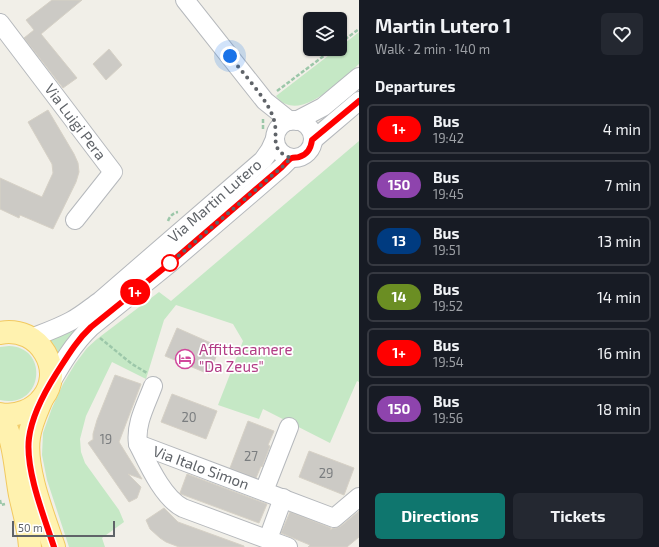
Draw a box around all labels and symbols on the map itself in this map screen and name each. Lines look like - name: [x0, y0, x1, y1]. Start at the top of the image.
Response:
- your location: [220, 46, 240, 66]
- street label: Via Luigi Pera: [41, 80, 110, 163]
- street label: Via Martin Lutero: [164, 155, 265, 246]
- unlabelled marker: [161, 254, 179, 272]
- line badge: 1+: [117, 279, 153, 305]
- place label: Affittacamere "Da Zeus": [199, 340, 292, 375]
- hotel icon: Affittacamere "Da Zeus": [174, 348, 196, 370]
- house number: 20: [181, 409, 197, 425]
- house number: 19: [100, 431, 112, 447]
- street label: Via Italo Simon: [151, 441, 252, 493]
- house number: 27: [244, 448, 258, 464]
- house number: 29: [319, 465, 333, 481]
- scale bar: [12, 519, 115, 538]

